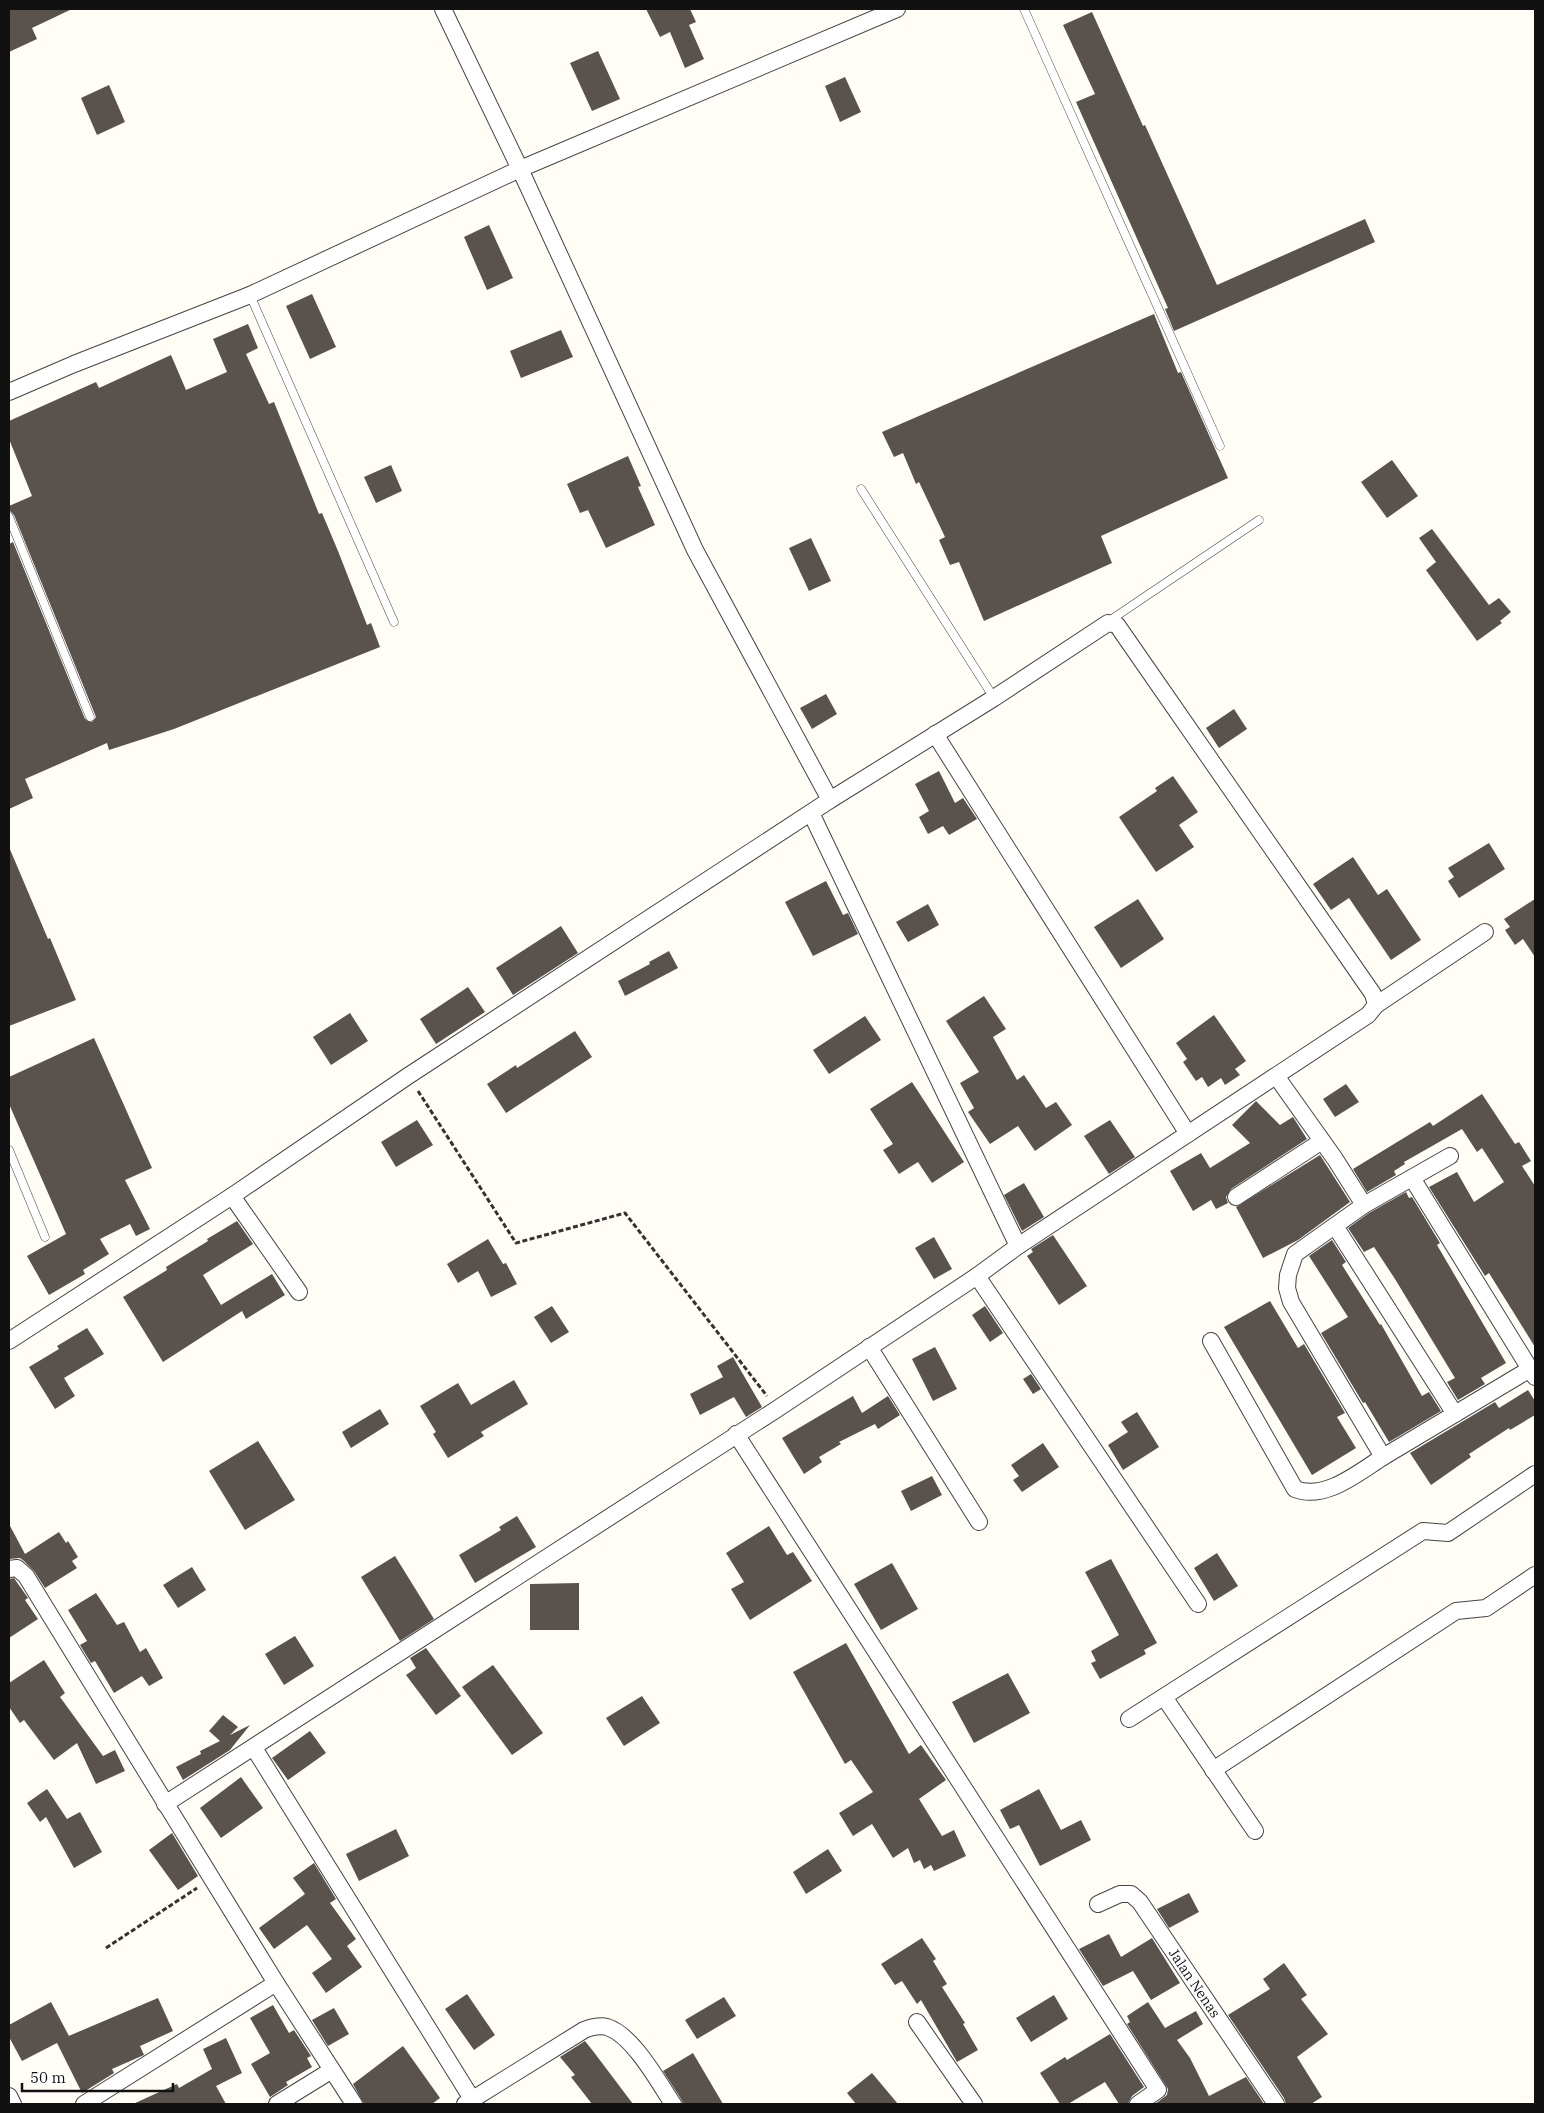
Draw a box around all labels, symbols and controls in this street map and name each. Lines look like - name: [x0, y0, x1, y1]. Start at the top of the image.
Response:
- street label: Jalan Nenas: [1165, 1945, 1224, 2021]
- scale bar: [22, 2060, 174, 2092]
- text: 50 m: [30, 2068, 66, 2087]

